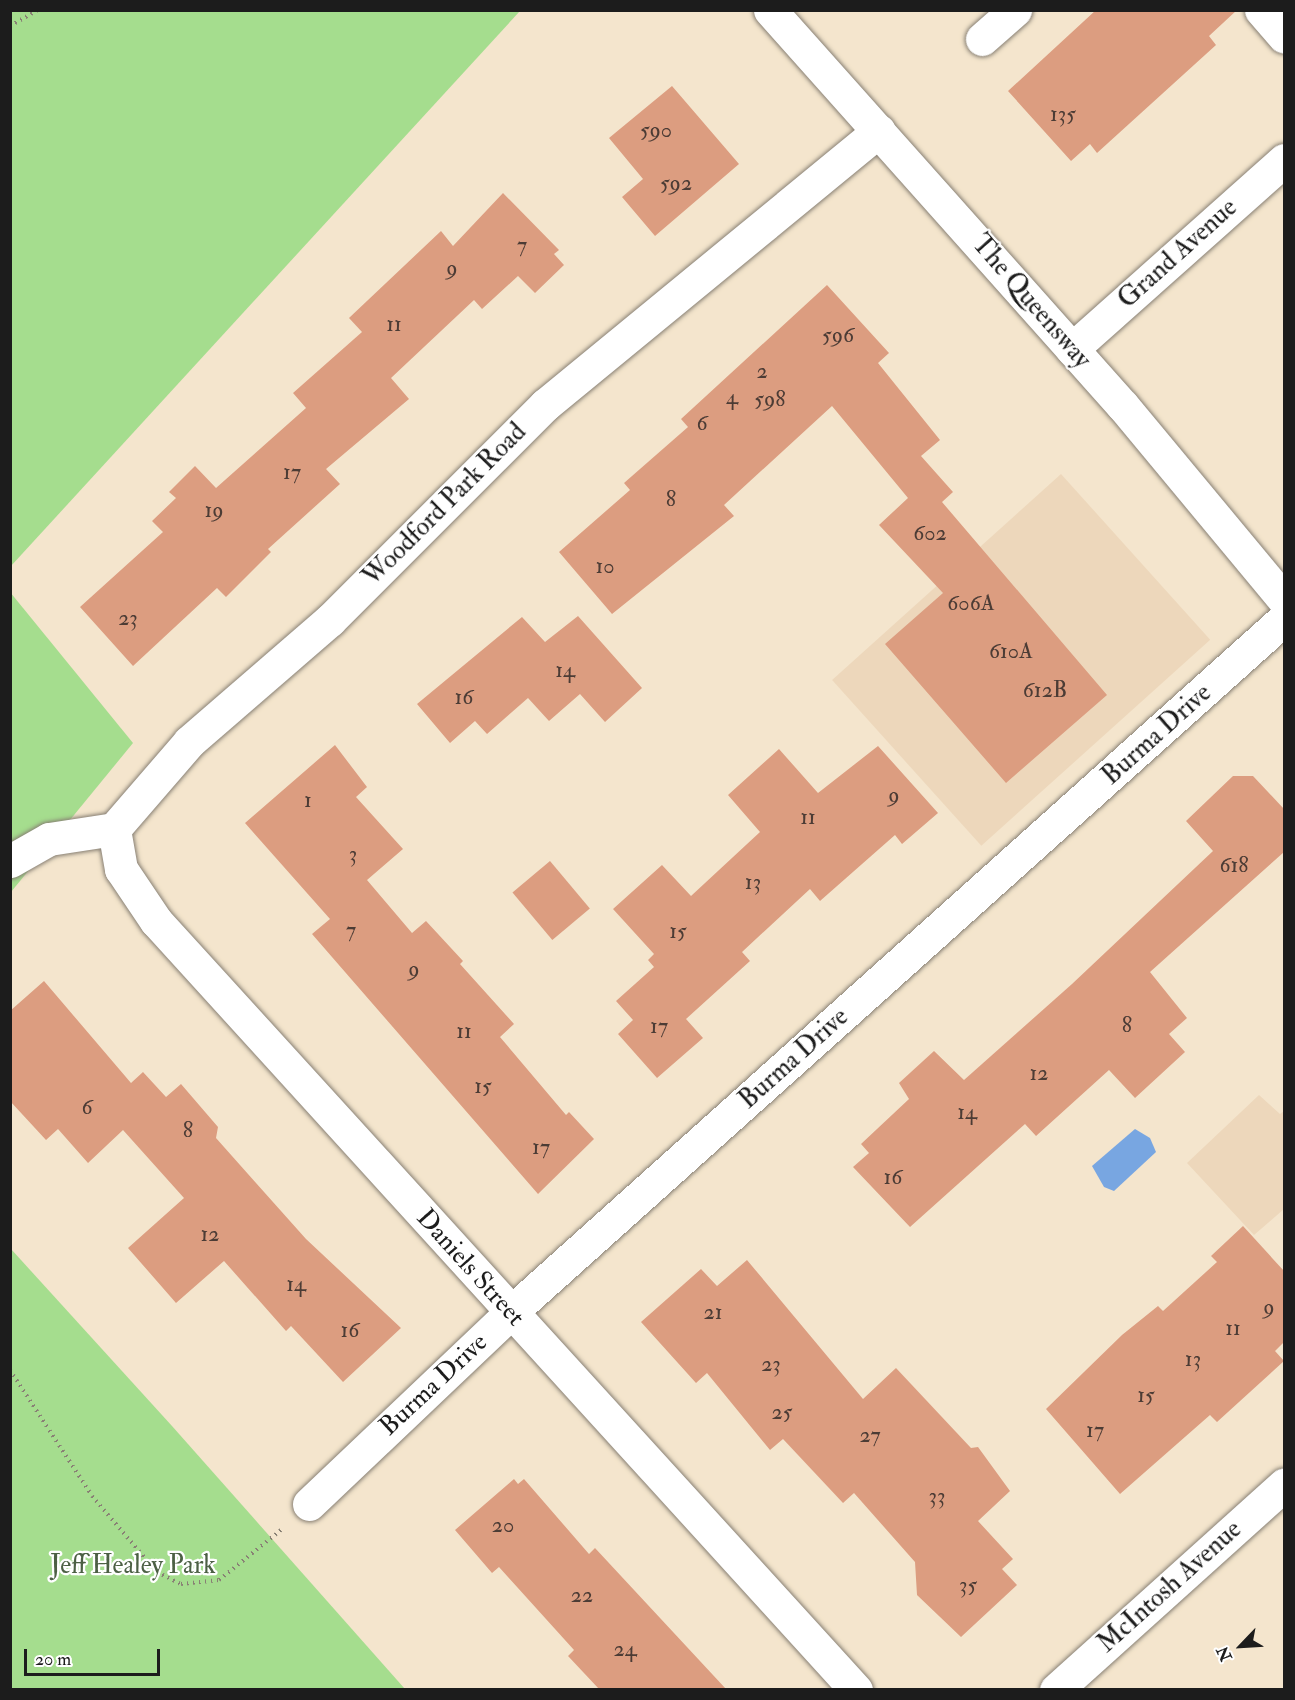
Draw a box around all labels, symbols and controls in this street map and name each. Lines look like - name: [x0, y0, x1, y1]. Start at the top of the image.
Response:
- house number: 135: [1050, 102, 1076, 128]
- house number: 590: [640, 118, 672, 144]
- house number: 592: [660, 171, 692, 197]
- street label: Grand Avenue: [1112, 193, 1244, 315]
- street label: The Queensway: [965, 229, 1097, 375]
- house number: 7: [517, 233, 527, 259]
- house number: 9: [446, 256, 458, 282]
- house number: 11: [386, 312, 402, 338]
- house number: 596: [822, 323, 854, 349]
- house number: 2: [756, 359, 768, 385]
- house number: 4: [726, 385, 738, 411]
- house number: 598: [754, 387, 786, 413]
- house number: 6: [696, 411, 708, 437]
- street label: Woodford Park Road: [357, 417, 533, 593]
- house number: 17: [283, 460, 301, 486]
- house number: 8: [666, 487, 676, 513]
- house number: 19: [204, 498, 224, 524]
- house number: 602: [913, 521, 947, 547]
- house number: 10: [595, 554, 615, 580]
- house number: 606A: [947, 591, 995, 617]
- house number: 23: [118, 606, 138, 632]
- house number: 610A: [989, 639, 1033, 665]
- house number: 14: [555, 658, 575, 684]
- house number: 612B: [1023, 678, 1067, 704]
- street label: Burma Drive: [1096, 678, 1218, 792]
- house number: 16: [455, 685, 473, 711]
- house number: 9: [888, 783, 900, 809]
- house number: 1: [304, 788, 312, 814]
- house number: 11: [800, 805, 816, 831]
- house number: 3: [349, 842, 357, 868]
- house number: 618: [1219, 853, 1249, 879]
- house number: 13: [745, 870, 761, 896]
- house number: 7: [346, 918, 356, 944]
- house number: 15: [669, 919, 687, 945]
- house number: 9: [408, 957, 420, 983]
- street label: Burma Drive: [733, 1002, 855, 1116]
- house number: 8: [1122, 1013, 1132, 1039]
- house number: 17: [650, 1014, 668, 1040]
- house number: 11: [456, 1019, 472, 1045]
- house number: 12: [1029, 1061, 1049, 1087]
- house number: 15: [474, 1074, 492, 1100]
- house number: 6: [81, 1095, 93, 1121]
- house number: 14: [957, 1100, 977, 1126]
- house number: 8: [183, 1118, 193, 1144]
- house number: 17: [532, 1135, 550, 1161]
- house number: 16: [884, 1165, 902, 1191]
- street label: Daniels Street: [409, 1203, 531, 1333]
- house number: 12: [200, 1222, 220, 1248]
- house number: 14: [286, 1272, 306, 1298]
- house number: 9: [1263, 1295, 1275, 1321]
- house number: 21: [703, 1300, 723, 1326]
- house number: 11: [1225, 1316, 1241, 1342]
- house number: 16: [341, 1318, 359, 1344]
- street label: Burma Drive: [374, 1327, 494, 1443]
- house number: 13: [1185, 1347, 1201, 1373]
- house number: 23: [761, 1352, 781, 1378]
- house number: 15: [1137, 1383, 1155, 1409]
- house number: 25: [772, 1400, 792, 1426]
- house number: 17: [1086, 1418, 1104, 1444]
- house number: 27: [859, 1423, 881, 1449]
- house number: 33: [929, 1484, 945, 1510]
- house number: 20: [492, 1513, 514, 1539]
- street label: McIntosh Avenue: [1092, 1514, 1248, 1660]
- park label: Jeff Healey Park: [50, 1550, 216, 1582]
- house number: 35: [959, 1573, 977, 1599]
- house number: 22: [571, 1583, 593, 1609]
- north arrow: [1211, 1616, 1271, 1676]
- scale bar: [27, 1637, 164, 1675]
- house number: 24: [613, 1637, 637, 1663]
- text: N: [1213, 1643, 1237, 1664]
- text: 20 m: [35, 1648, 71, 1671]

